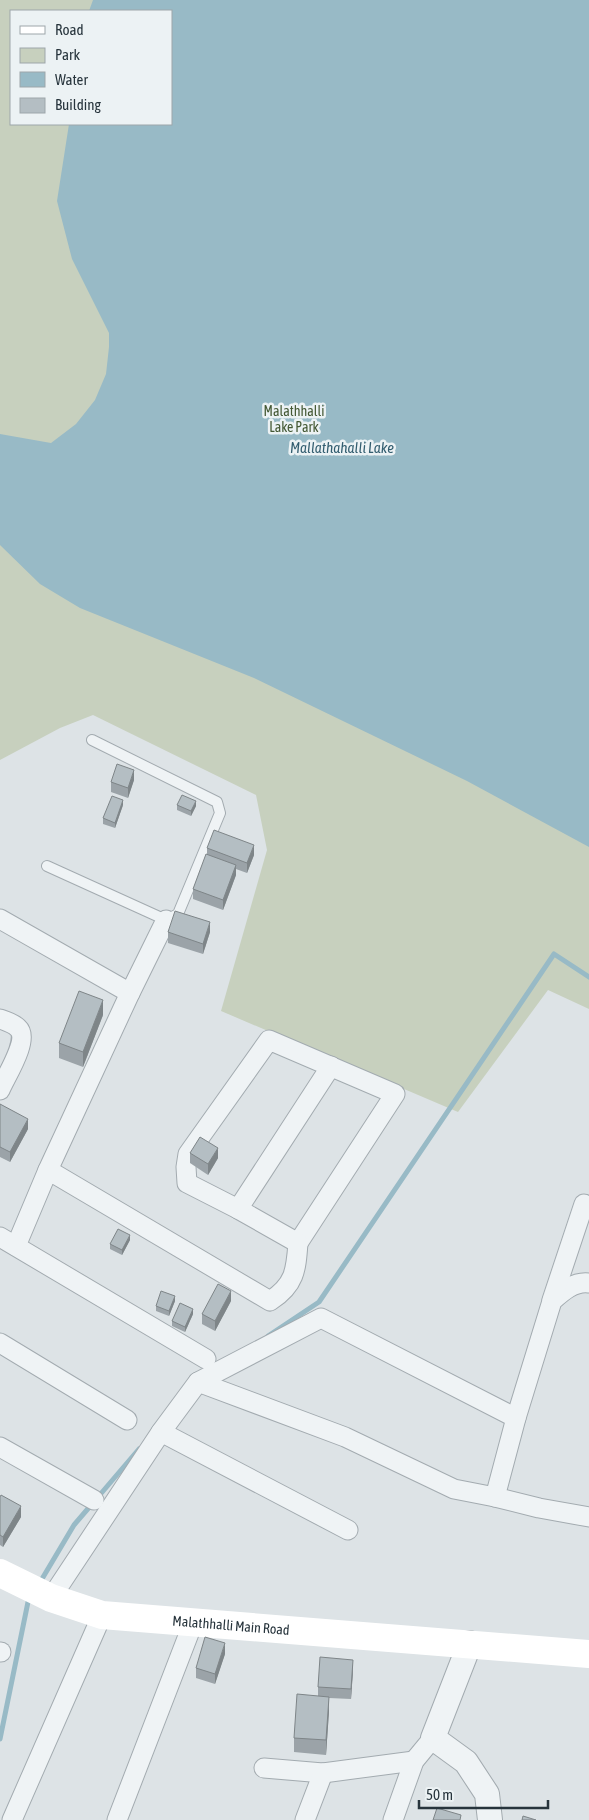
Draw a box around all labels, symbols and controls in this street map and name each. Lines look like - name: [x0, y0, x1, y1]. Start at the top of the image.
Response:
- legend: [10, 10, 172, 125]
- text: Road: [55, 21, 84, 38]
- text: Park: [55, 46, 80, 63]
- text: Water: [55, 71, 88, 88]
- text: Building: [55, 96, 101, 113]
- park label: Malathhalli Lake Park: [264, 403, 324, 435]
- water label: Mallathahalli Lake: [290, 439, 394, 456]
- street label: Malathhalli Main Road: [172, 1613, 290, 1638]
- scale bar: [419, 1778, 548, 1810]
- text: 50 m: [426, 1786, 453, 1803]

